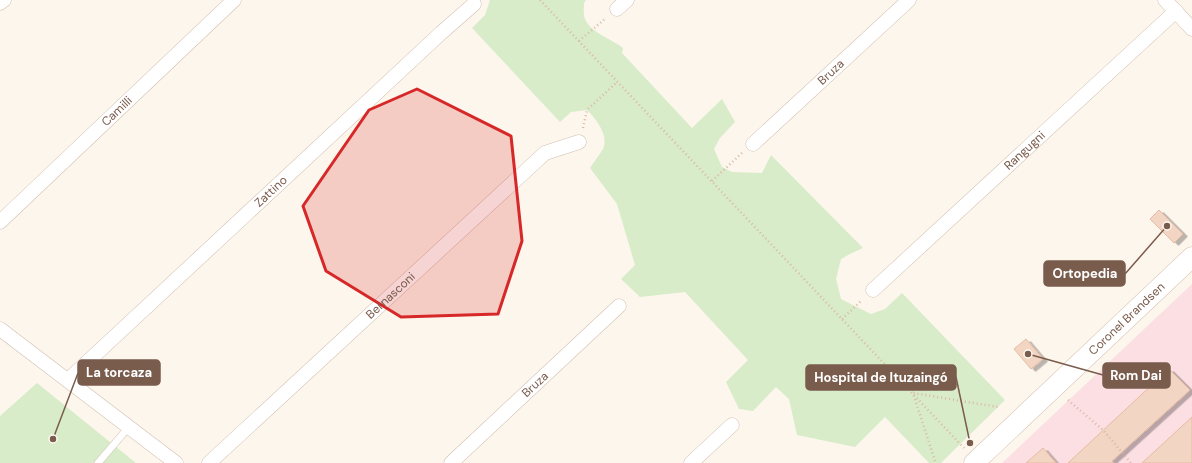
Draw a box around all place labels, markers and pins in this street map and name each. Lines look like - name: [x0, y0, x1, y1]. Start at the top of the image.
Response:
- callout: Ortopedia: [1044, 261, 1125, 286]
- callout: La torcaza: [78, 360, 160, 385]
- callout: Rom Dai: [1103, 363, 1170, 388]
- callout: Hospital de Ituzaingó: [806, 365, 956, 390]

